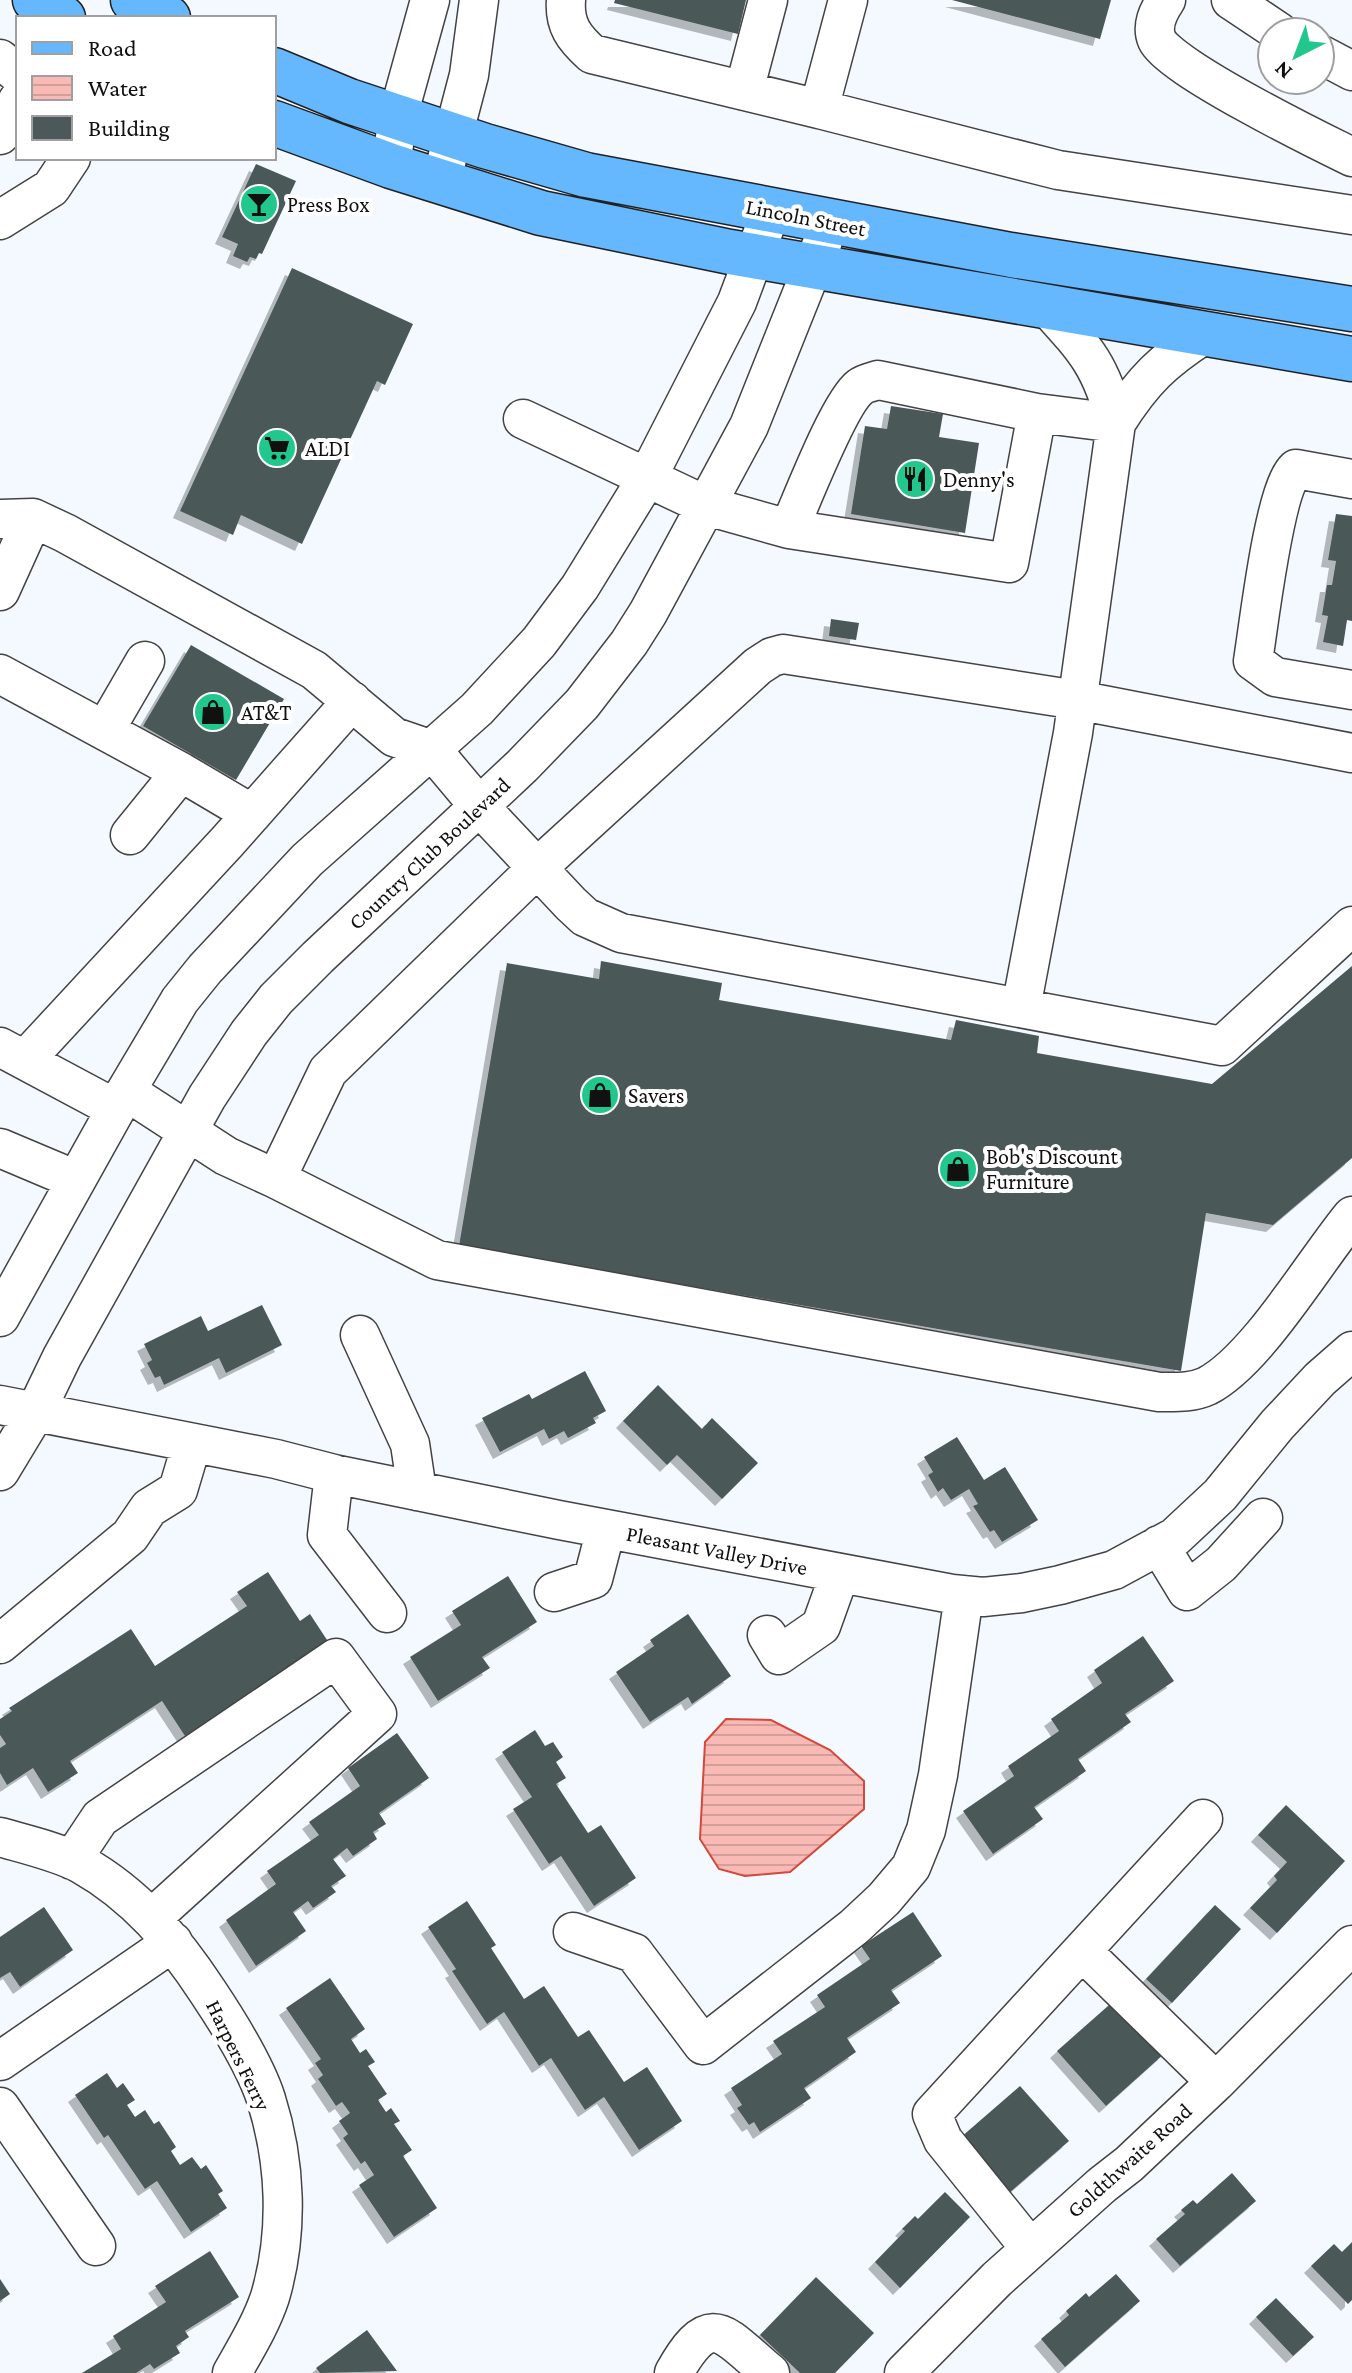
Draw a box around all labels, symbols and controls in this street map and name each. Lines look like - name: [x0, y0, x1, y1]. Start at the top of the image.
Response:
- legend: [16, 16, 276, 160]
- north arrow: [1256, 16, 1336, 96]
- text: Road: [88, 34, 137, 61]
- text: N: [1269, 56, 1297, 85]
- text: Water: [88, 74, 147, 101]
- text: Building: [88, 114, 170, 141]
- bar icon: Press Box: [238, 183, 280, 225]
- place label: Press Box: [287, 192, 369, 217]
- street label: Lincoln Street: [744, 194, 869, 242]
- supermarket icon: ALDI: [256, 427, 298, 469]
- place label: ALDI: [305, 436, 350, 461]
- restaurant icon: Denny's: [894, 458, 936, 500]
- place label: Denny's: [943, 467, 1015, 492]
- shop icon: AT&T: [192, 691, 234, 733]
- place label: AT&T: [241, 700, 291, 725]
- street label: Country Club Boulevard: [343, 772, 516, 935]
- shop icon: Savers: [579, 1074, 621, 1116]
- place label: Savers: [628, 1083, 684, 1108]
- place label: Bob's Discount Furniture: [986, 1144, 1119, 1194]
- shop icon: Bob's Discount Furniture: [937, 1148, 979, 1190]
- street label: Pleasant Valley Drive: [624, 1521, 809, 1580]
- street label: Harpers Ferry: [201, 1996, 276, 2115]
- street label: Goldthwaite Road: [1062, 2098, 1197, 2223]

